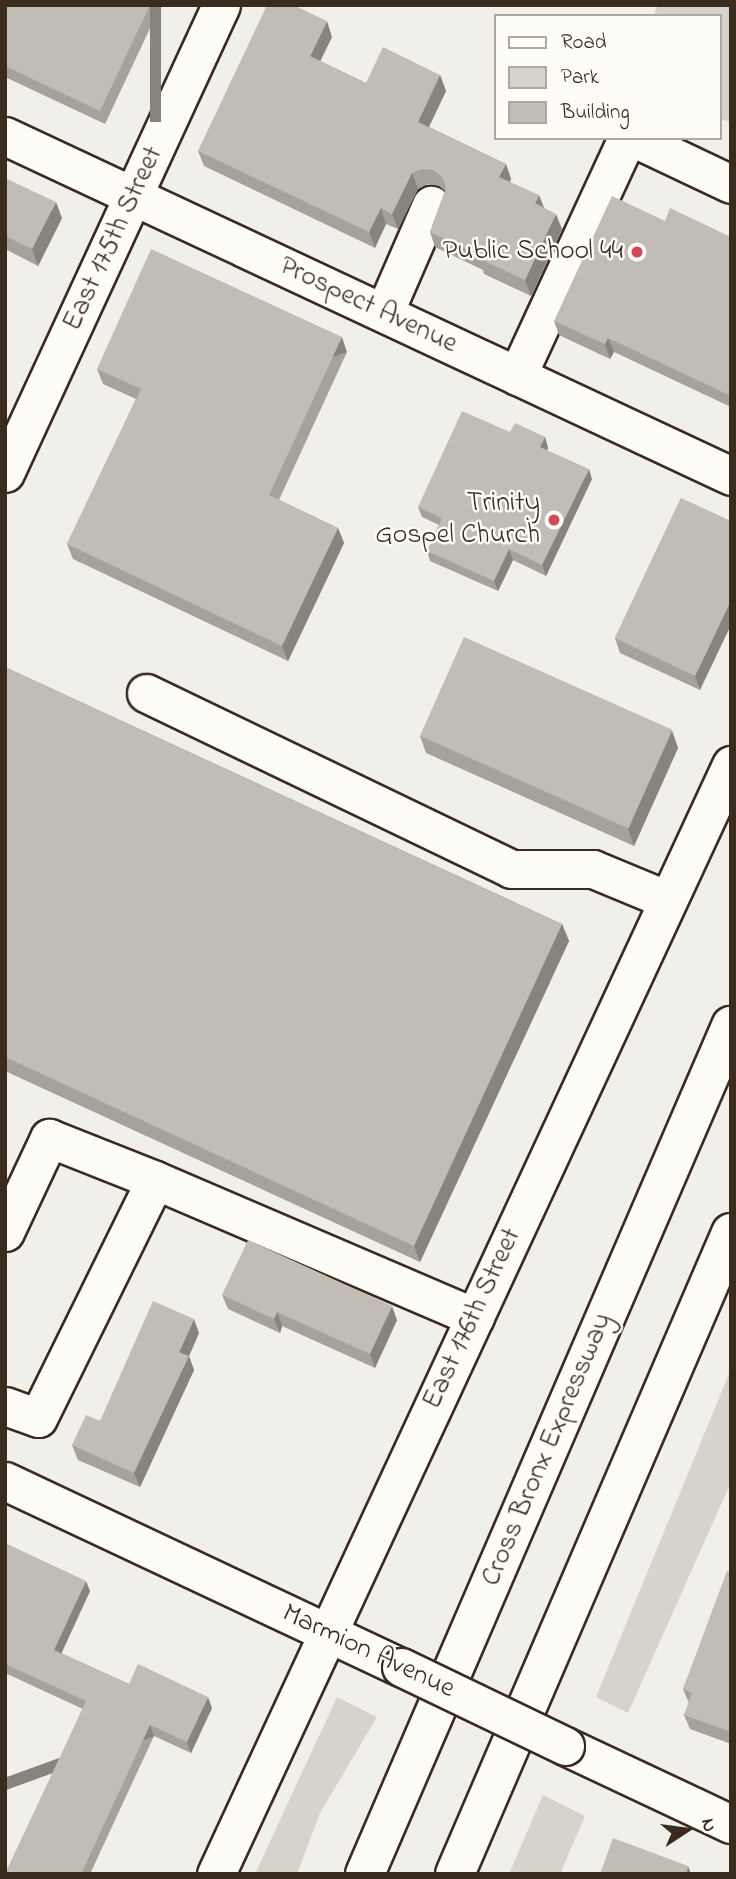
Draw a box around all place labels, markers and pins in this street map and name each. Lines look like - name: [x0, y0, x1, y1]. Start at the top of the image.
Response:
- place label: Public School 44: [443, 235, 623, 269]
- marker: Public School 44: [629, 244, 645, 260]
- place label: Trinity Gospel Church: [375, 487, 540, 553]
- marker: Trinity Gospel Church: [546, 512, 562, 528]

